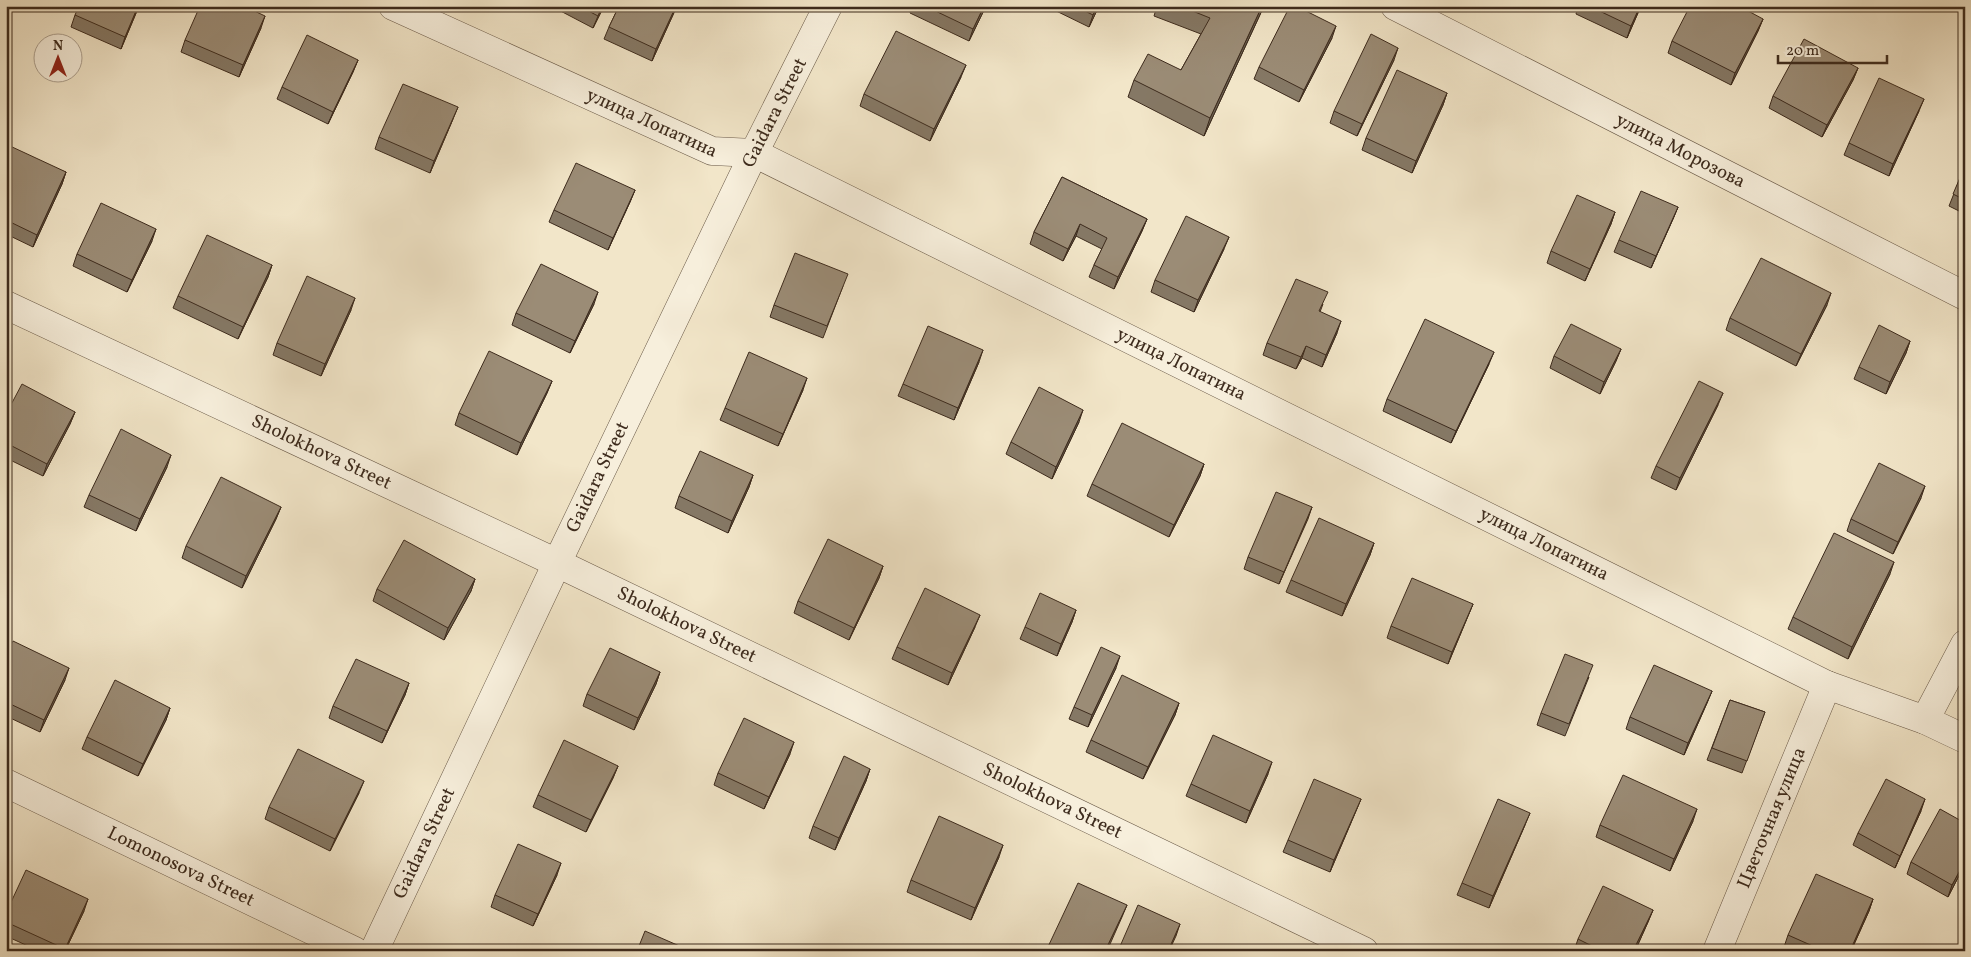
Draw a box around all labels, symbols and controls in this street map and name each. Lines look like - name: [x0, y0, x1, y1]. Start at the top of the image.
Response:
- north arrow: [32, 32, 82, 82]
- scale bar: [1778, 32, 1887, 64]
- text: N: [53, 37, 63, 56]
- text: 20 m: [1786, 41, 1819, 62]
- street label: Gaidara Street: [736, 53, 814, 172]
- street label: улица Лопатина: [582, 82, 721, 165]
- street label: улица Морозова: [1611, 107, 1750, 195]
- street label: улица Лопатина: [1112, 322, 1250, 408]
- street label: Sholokhova Street: [247, 409, 396, 497]
- street label: Gaidara Street: [560, 417, 636, 537]
- street label: улица Лопатина: [1475, 502, 1613, 588]
- street label: Sholokhova Street: [612, 581, 761, 670]
- street label: Цветочная улица: [1731, 743, 1813, 892]
- street label: Sholokhova Street: [978, 756, 1127, 846]
- street label: Gaidara Street: [387, 783, 462, 903]
- street label: Lomonosova Street: [103, 821, 259, 914]

